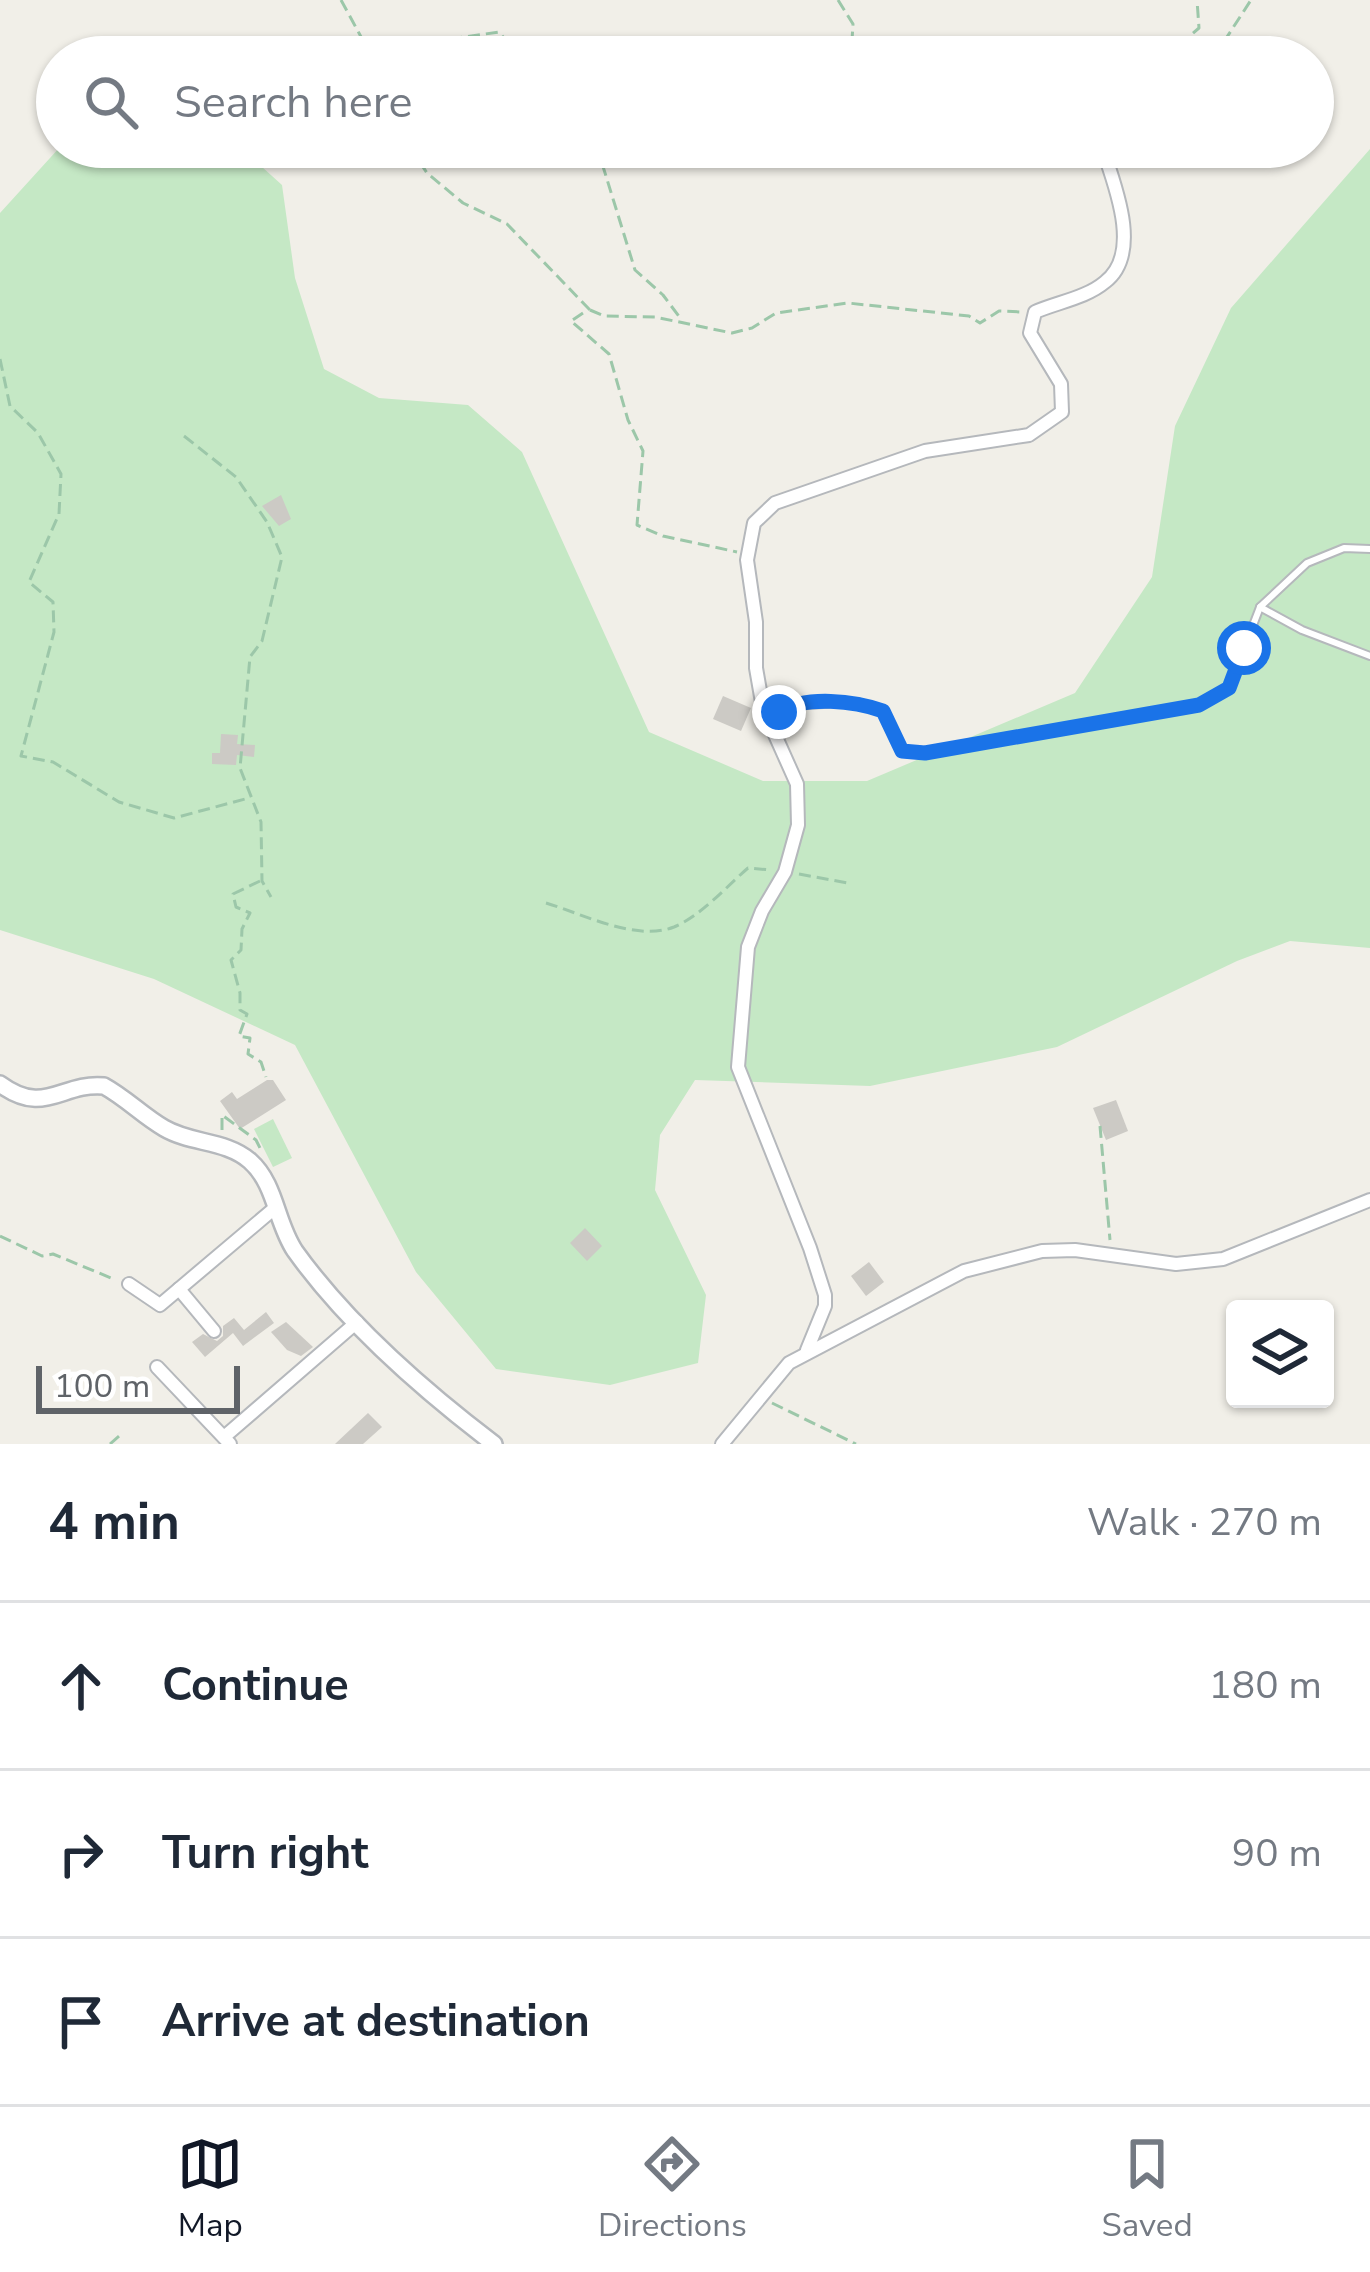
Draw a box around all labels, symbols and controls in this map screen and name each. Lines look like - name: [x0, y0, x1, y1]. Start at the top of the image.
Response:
- search box: [36, 36, 1334, 168]
- icon: search: [78, 69, 144, 135]
- text: Search here: [174, 72, 413, 133]
- route start: [1217, 621, 1271, 675]
- route end: [752, 685, 806, 739]
- map controls: [1226, 1300, 1334, 1408]
- button: layers: [1226, 1300, 1334, 1408]
- scale bar: [36, 1360, 240, 1413]
- text: 100 m: [54, 1364, 150, 1409]
- text: 4 min: [48, 1487, 180, 1557]
- text: Walk · 270 m: [1087, 1496, 1322, 1549]
- icon: ahead: [48, 1653, 114, 1719]
- text: Continue: [162, 1655, 349, 1716]
- text: 180 m: [1208, 1659, 1322, 1712]
- icon: right: [48, 1821, 114, 1887]
- text: Turn right: [162, 1823, 369, 1884]
- text: 90 m: [1232, 1827, 1322, 1880]
- icon: arrive: [48, 1989, 114, 2055]
- text: Arrive at destination: [162, 1991, 590, 2052]
- tab: Map: [177, 2131, 243, 2248]
- tab: Directions: [598, 2131, 747, 2248]
- tab: Saved: [1101, 2131, 1193, 2248]

